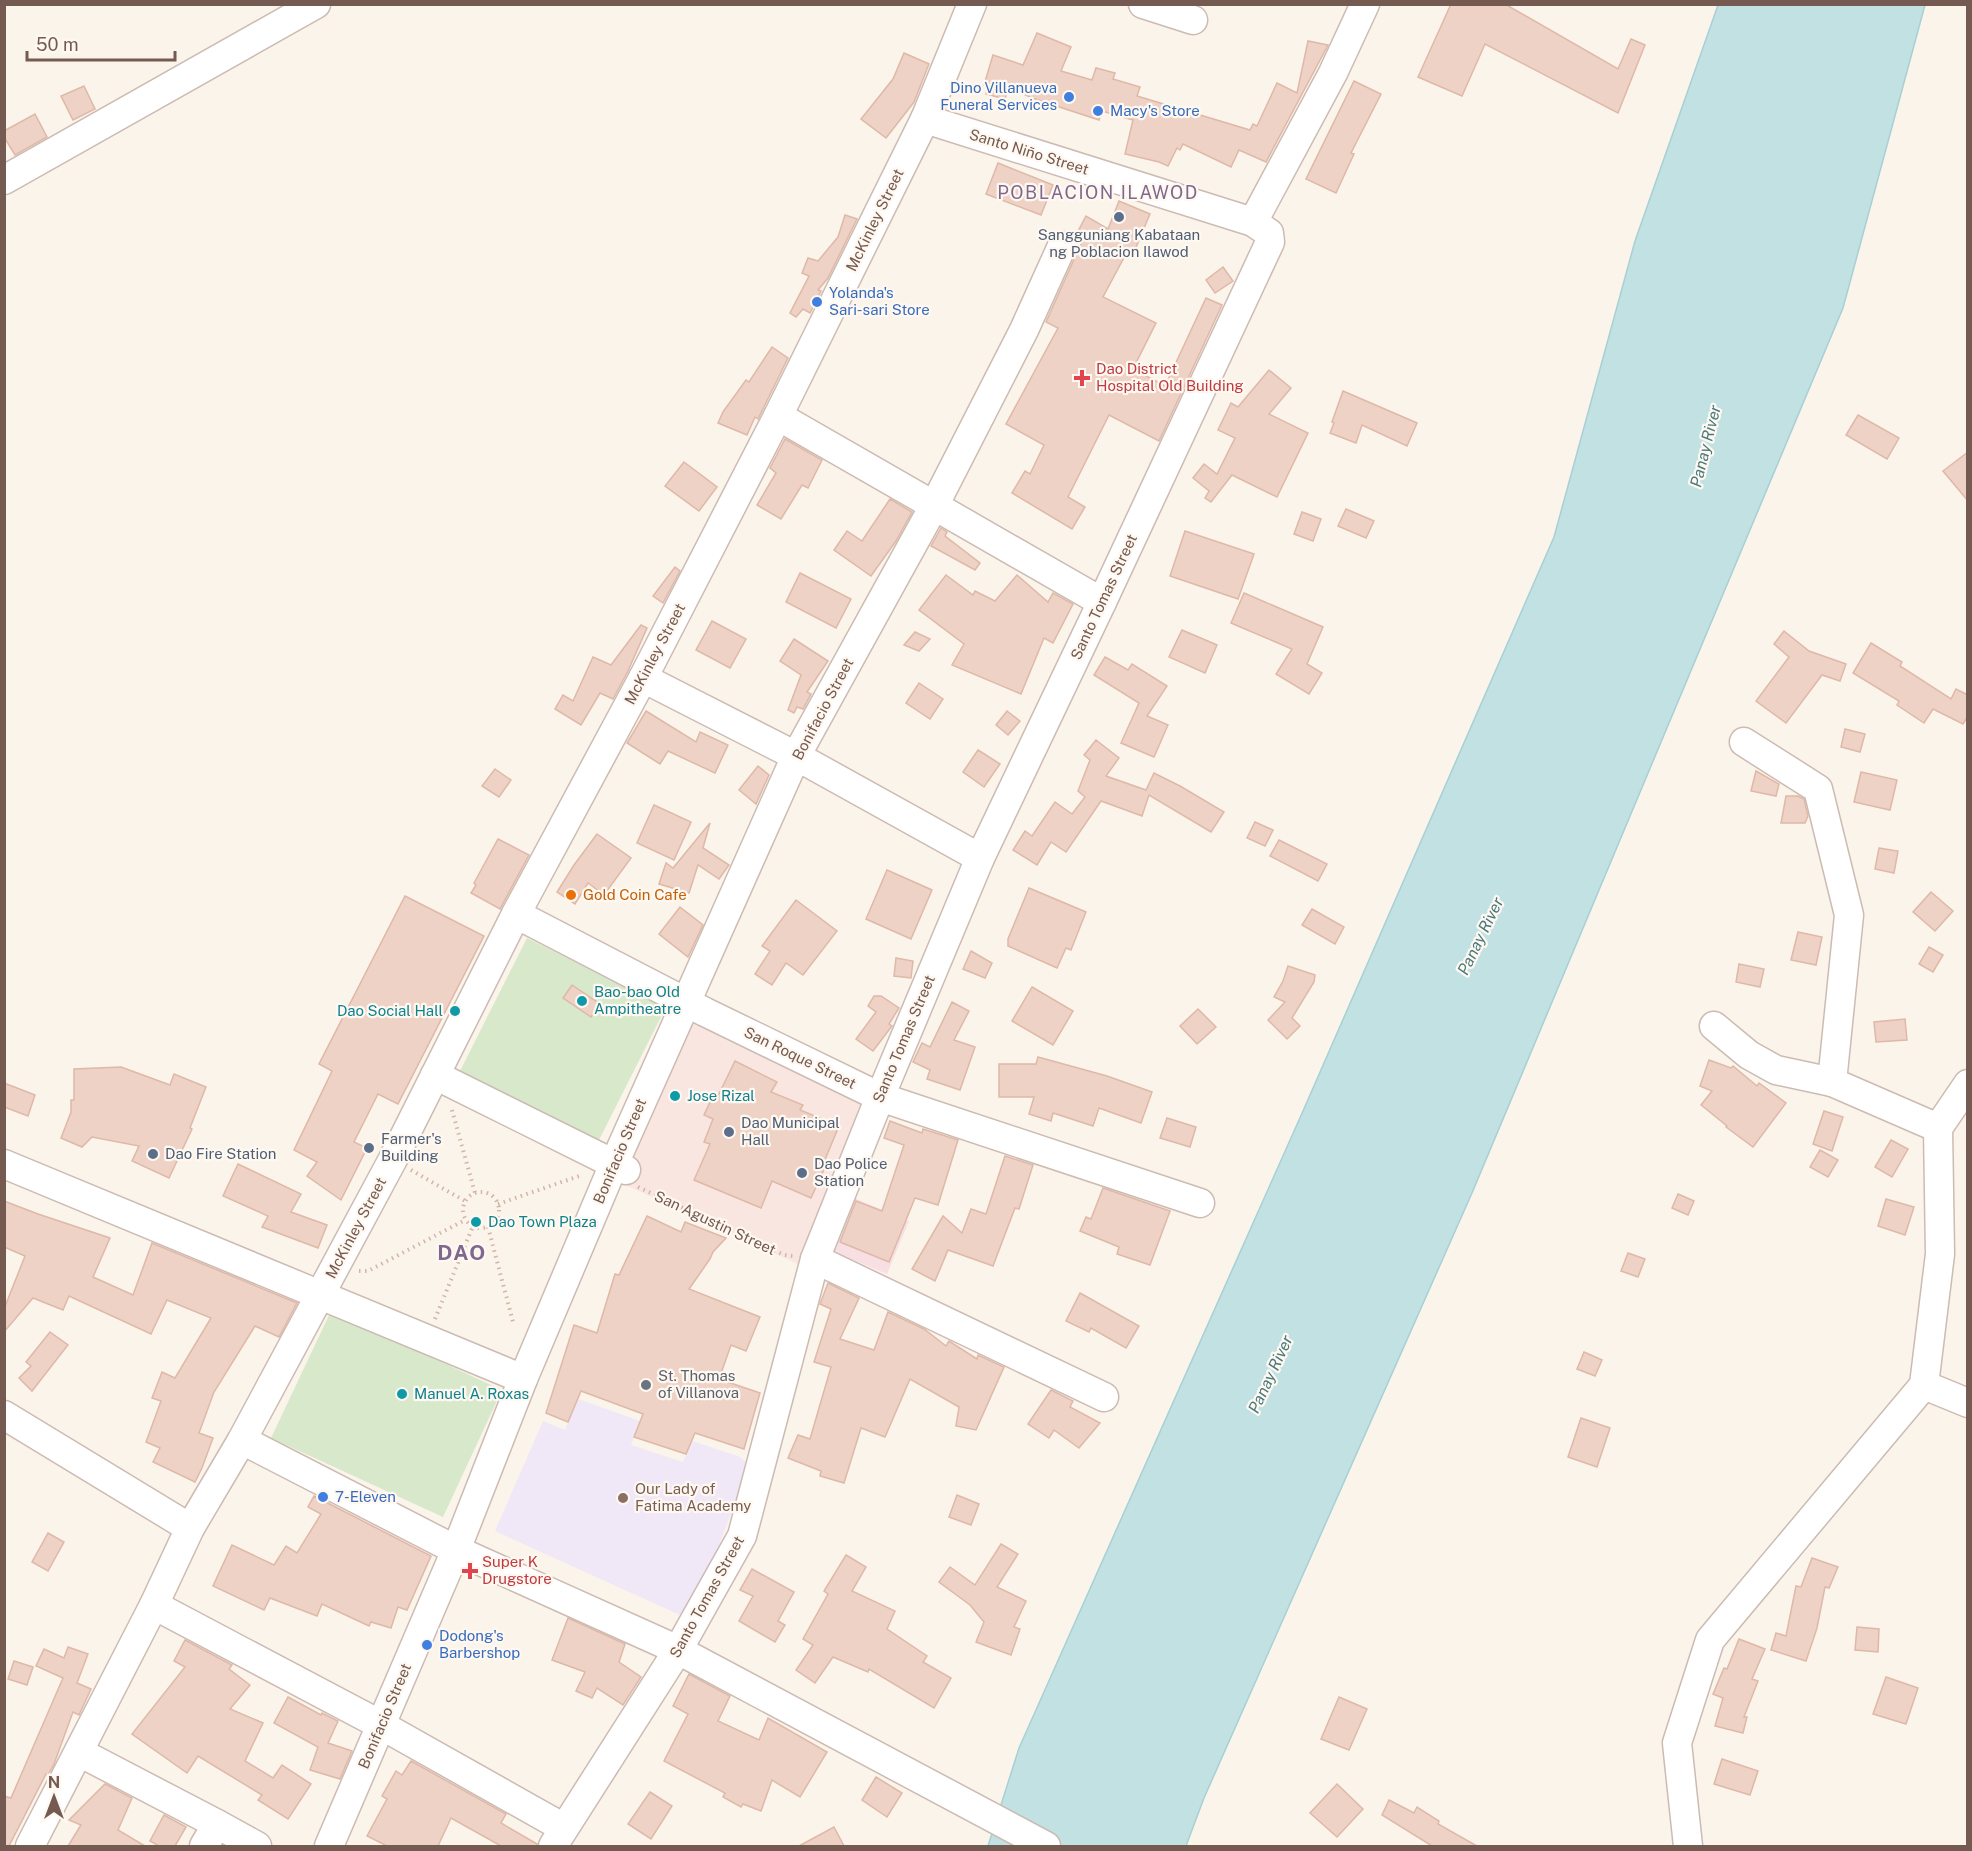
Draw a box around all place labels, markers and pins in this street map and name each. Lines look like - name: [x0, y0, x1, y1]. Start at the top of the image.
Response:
- place label: Dino Villanueva Funeral Services: [940, 79, 1057, 113]
- marker: Dino Villanueva Funeral Services: [1062, 90, 1076, 104]
- place label: Macy's Store: [1110, 102, 1200, 119]
- marker: Macy's Store: [1091, 104, 1105, 118]
- marker: Sangguniang Kabataan ng Poblacion Ilawod: [1112, 210, 1126, 224]
- place label: Sangguniang Kabataan ng Poblacion Ilawod: [1038, 226, 1200, 260]
- place label: Yolanda's Sari-sari Store: [829, 284, 930, 318]
- marker: Yolanda's Sari-sari Store: [810, 295, 824, 309]
- place label: Dao District Hospital Old Building: [1096, 360, 1244, 394]
- marker: Dao District Hospital Old Building: [1073, 369, 1091, 387]
- place label: Gold Coin Cafe: [583, 886, 687, 903]
- marker: Gold Coin Cafe: [564, 888, 578, 902]
- place label: Bao-bao Old Ampitheatre: [594, 983, 681, 1017]
- marker: Bao-bao Old Ampitheatre: [575, 994, 589, 1008]
- place label: Dao Social Hall: [337, 1002, 443, 1019]
- marker: Dao Social Hall: [448, 1004, 462, 1018]
- place label: Jose Rizal: [687, 1087, 755, 1104]
- marker: Jose Rizal: [668, 1089, 682, 1103]
- place label: Dao Municipal Hall: [741, 1114, 840, 1148]
- marker: Dao Municipal Hall: [722, 1125, 736, 1139]
- place label: Farmer's Building: [381, 1130, 442, 1164]
- marker: Farmer's Building: [362, 1141, 376, 1155]
- place label: Dao Fire Station: [165, 1145, 276, 1162]
- marker: Dao Fire Station: [146, 1147, 160, 1161]
- place label: Dao Police Station: [814, 1155, 887, 1189]
- marker: Dao Police Station: [795, 1166, 809, 1180]
- place label: Dao Town Plaza: [488, 1213, 597, 1230]
- marker: Dao Town Plaza: [469, 1215, 483, 1229]
- place label: St. Thomas of Villanova: [658, 1367, 739, 1401]
- marker: St. Thomas of Villanova: [639, 1378, 653, 1392]
- place label: Manuel A. Roxas: [414, 1385, 529, 1402]
- marker: Manuel A. Roxas: [395, 1387, 409, 1401]
- place label: Our Lady of Fatima Academy: [635, 1480, 751, 1514]
- place label: 7-Eleven: [335, 1488, 396, 1505]
- marker: 7-Eleven: [316, 1490, 330, 1504]
- marker: Our Lady of Fatima Academy: [616, 1491, 630, 1505]
- place label: Super K Drugstore: [482, 1553, 552, 1587]
- marker: Super K Drugstore: [463, 1564, 477, 1578]
- place label: Dodong's Barbershop: [439, 1627, 520, 1661]
- marker: Dodong's Barbershop: [420, 1638, 434, 1652]

